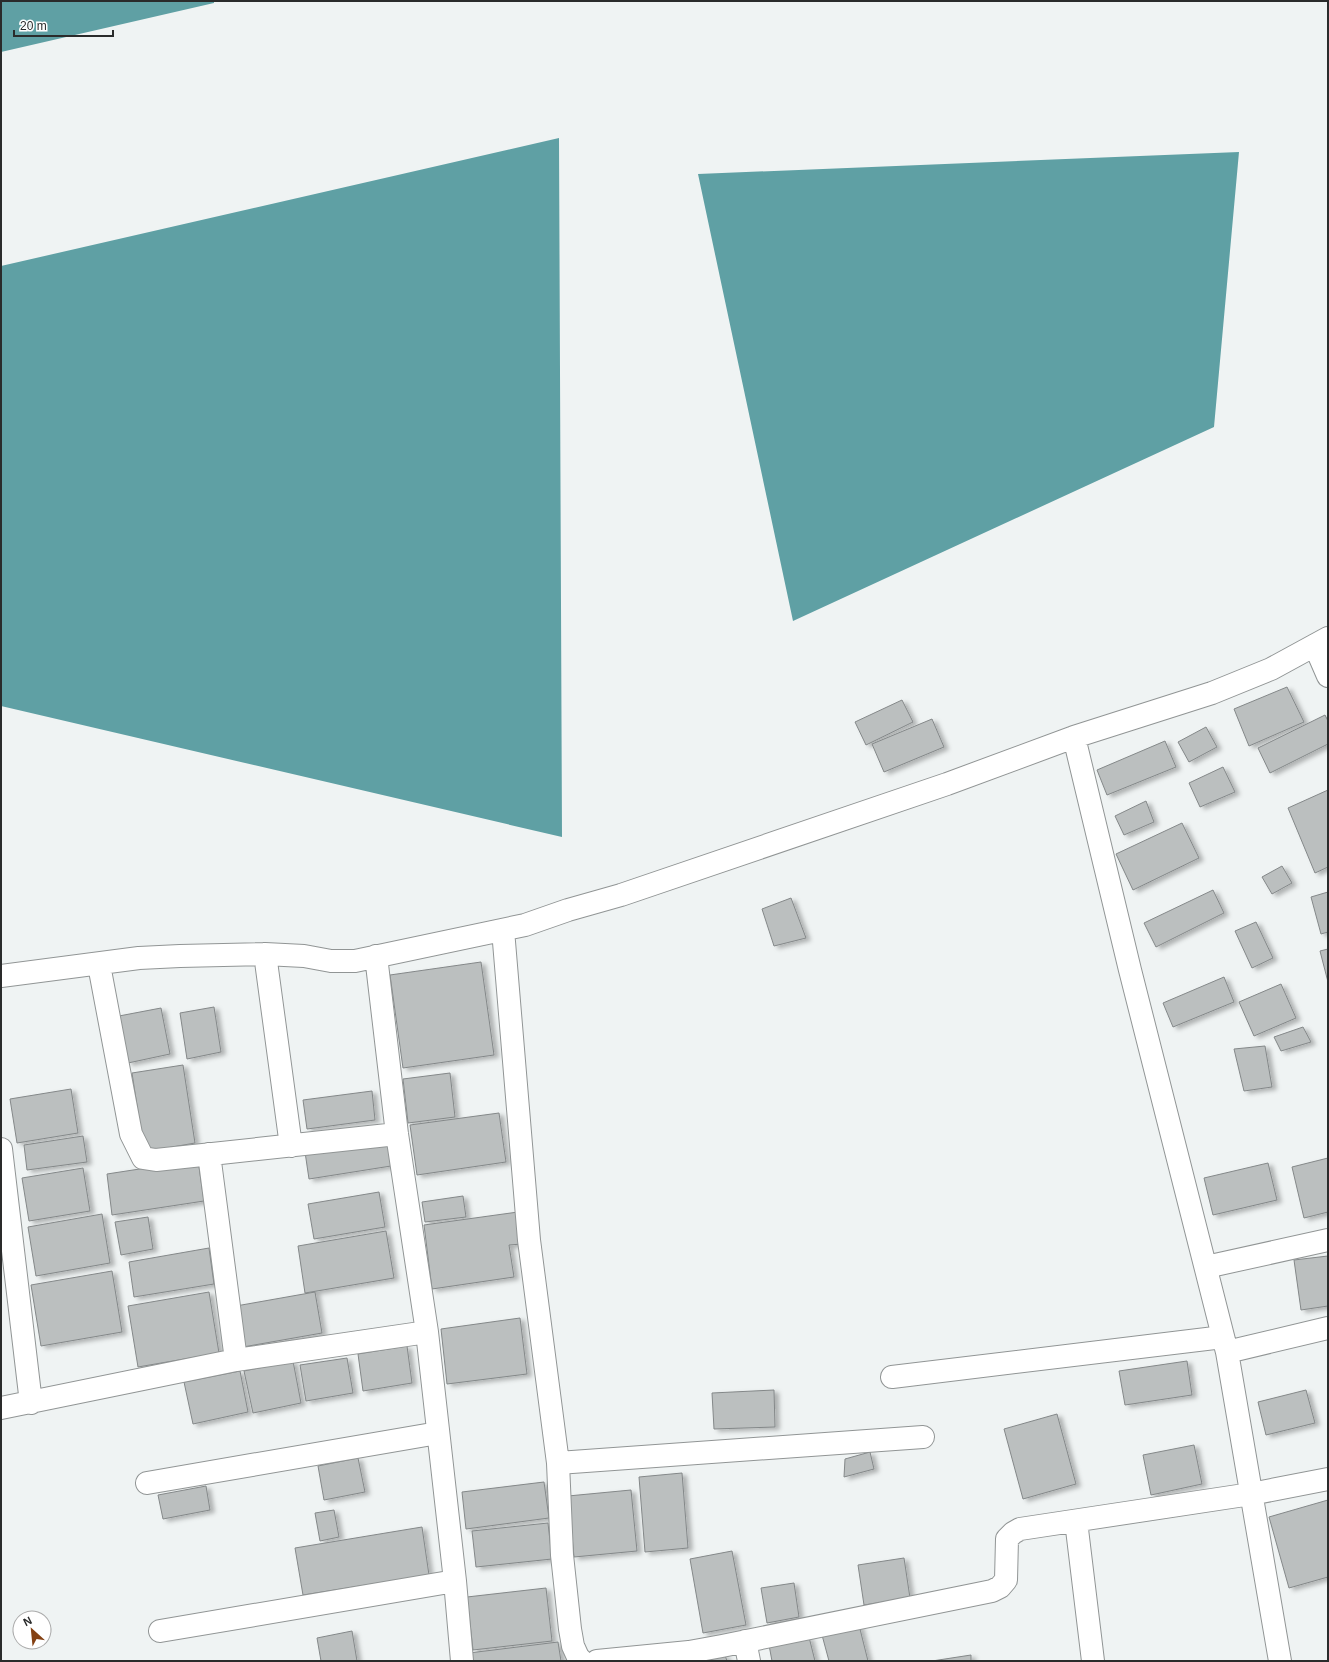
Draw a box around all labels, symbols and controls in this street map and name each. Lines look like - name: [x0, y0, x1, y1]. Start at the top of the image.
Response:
- scale bar: [14, 12, 113, 38]
- text: 20 m: [20, 19, 47, 33]
- north arrow: [12, 1610, 52, 1650]
- text: N: [21, 1614, 34, 1628]

